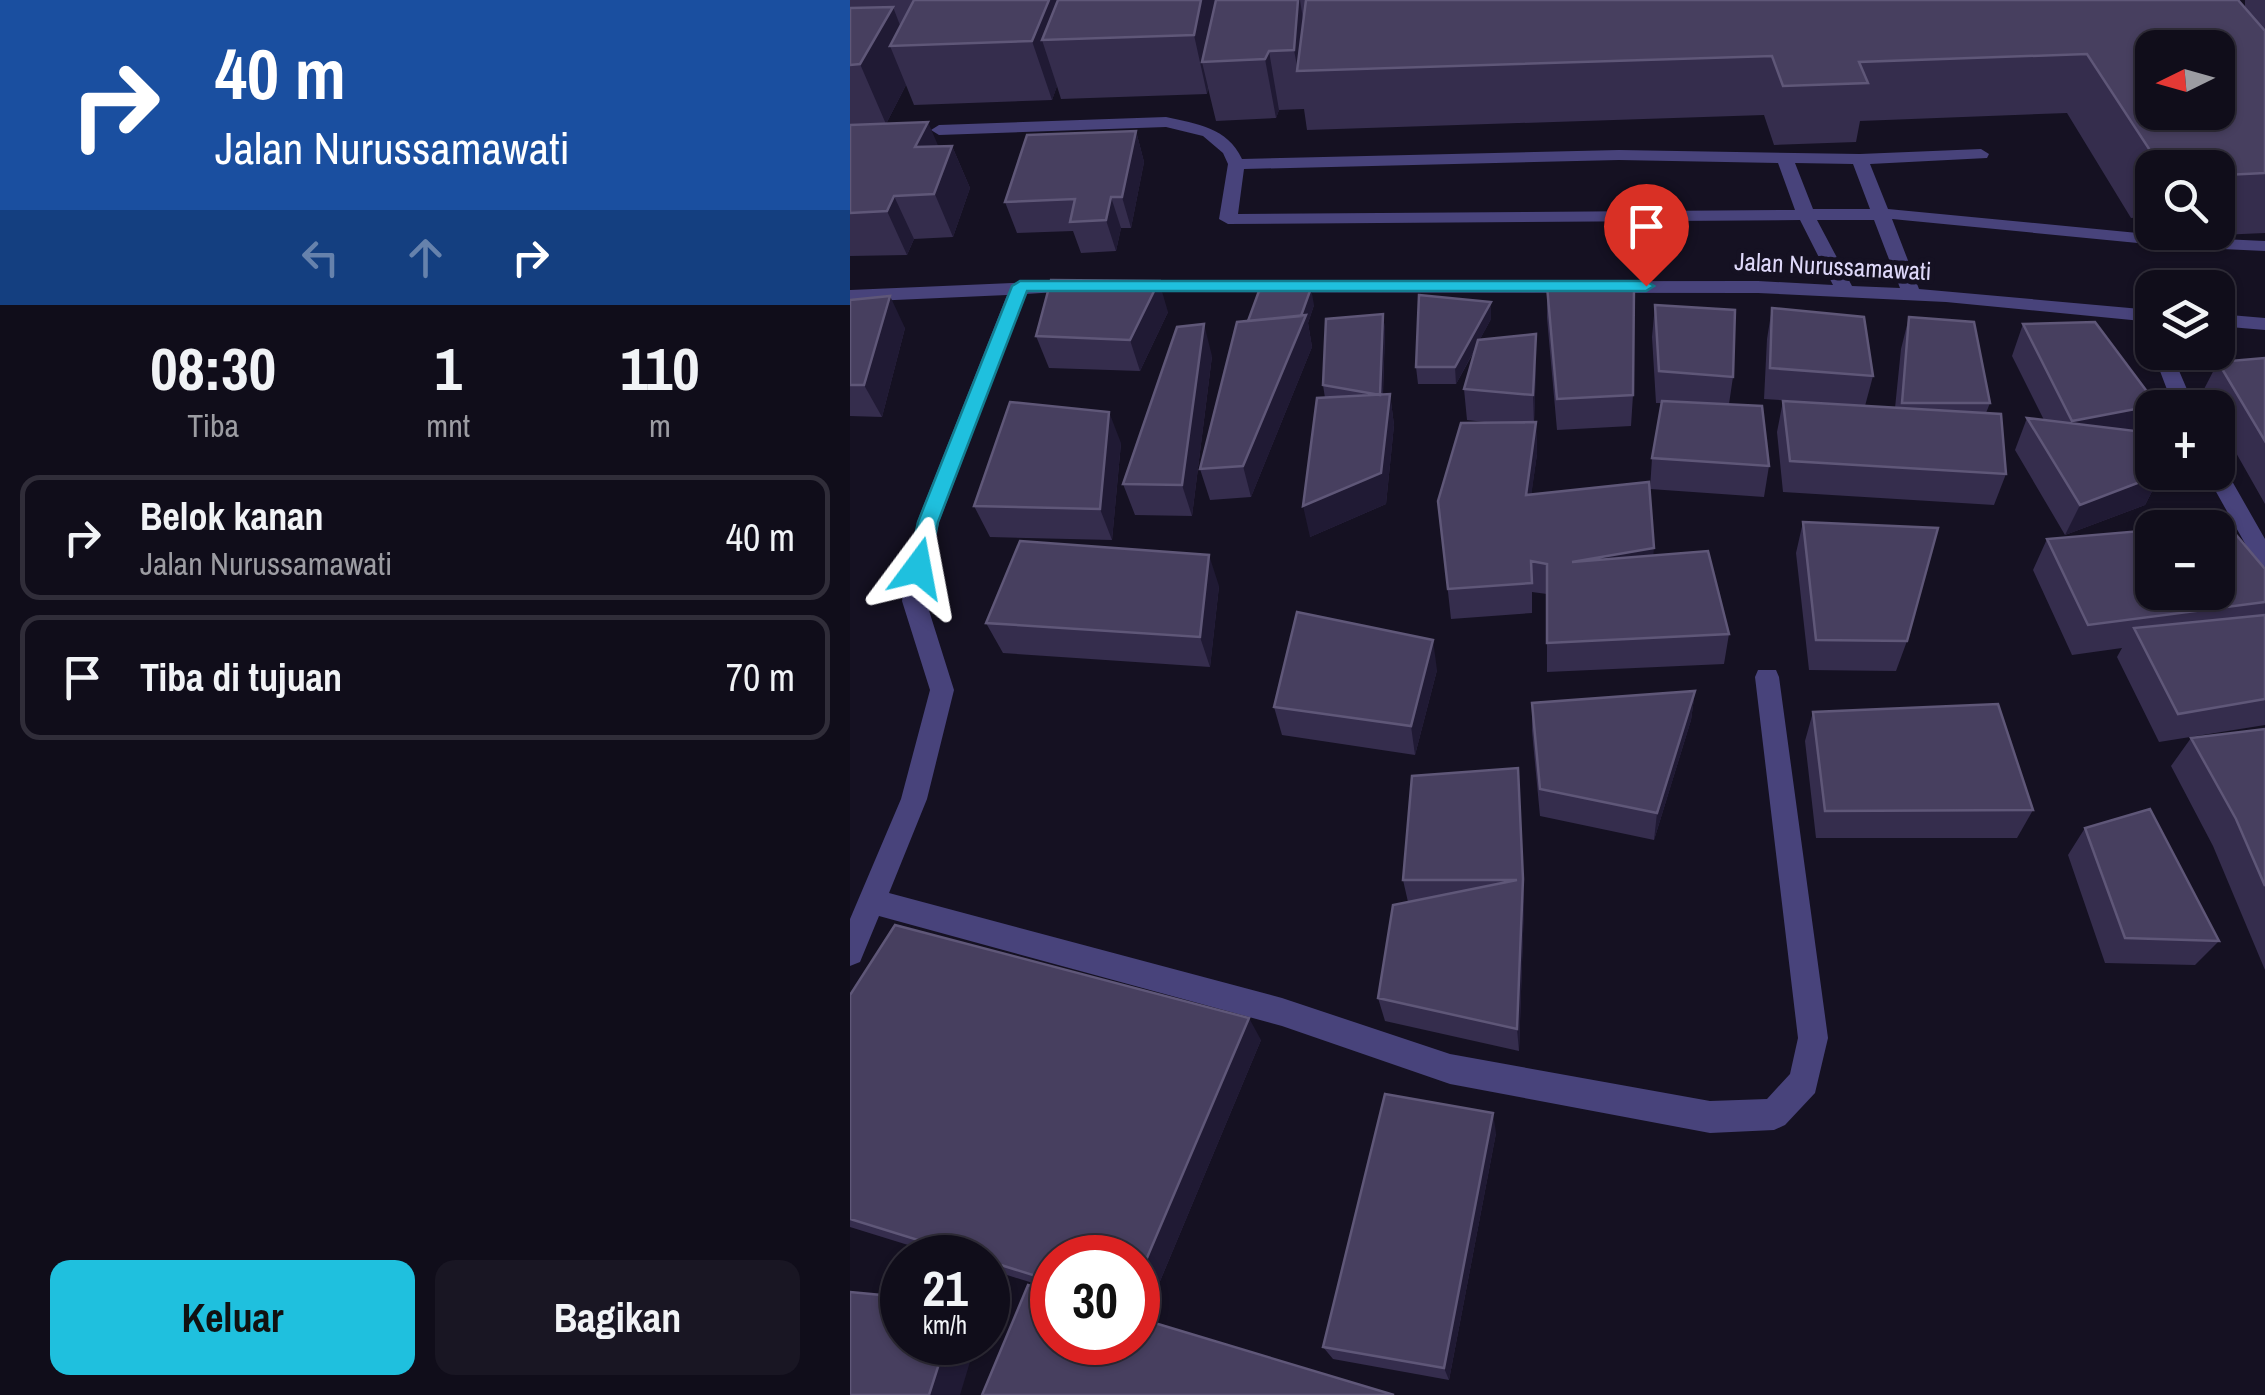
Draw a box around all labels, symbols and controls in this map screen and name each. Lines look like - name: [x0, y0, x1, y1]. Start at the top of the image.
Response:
- text: 40 m: [215, 27, 346, 121]
- north arrow: [2135, 30, 2235, 130]
- map controls: [2135, 30, 2235, 610]
- icon: right: [50, 40, 180, 170]
- text: Jalan Nurussamawati: [215, 117, 570, 178]
- button: search: [2135, 150, 2235, 250]
- pin: [1604, 184, 1689, 287]
- icon: arrive: [1619, 199, 1674, 254]
- icon: left: [293, 230, 348, 285]
- icon: ahead: [398, 230, 453, 285]
- icon: right: [503, 230, 558, 285]
- street label: Jalan Nurussamawati: [1734, 244, 1932, 288]
- button: layers: [2135, 270, 2235, 370]
- text: 08:30: [150, 328, 276, 409]
- text: 1: [435, 328, 462, 409]
- text: 110: [620, 328, 700, 409]
- button: +: [2135, 390, 2235, 490]
- text: Tiba: [187, 404, 239, 447]
- text: mnt: [426, 404, 470, 447]
- text: m: [649, 404, 671, 447]
- text: Belok kanan: [140, 491, 324, 542]
- icon: right: [55, 510, 110, 565]
- button: −: [2135, 510, 2235, 610]
- text: 40 m: [726, 512, 795, 563]
- position arrow: [866, 516, 970, 620]
- text: Jalan Nurussamawati: [140, 542, 392, 585]
- icon: arrive: [55, 650, 110, 705]
- text: Tiba di tujuan: [140, 652, 342, 703]
- text: 70 m: [726, 652, 795, 703]
- speed limit sign: 30: [1030, 1235, 1160, 1365]
- text: 21: [922, 1254, 968, 1322]
- button: Keluar: [50, 1260, 415, 1375]
- button: Bagikan: [435, 1260, 800, 1375]
- text: km/h: [923, 1308, 967, 1342]

